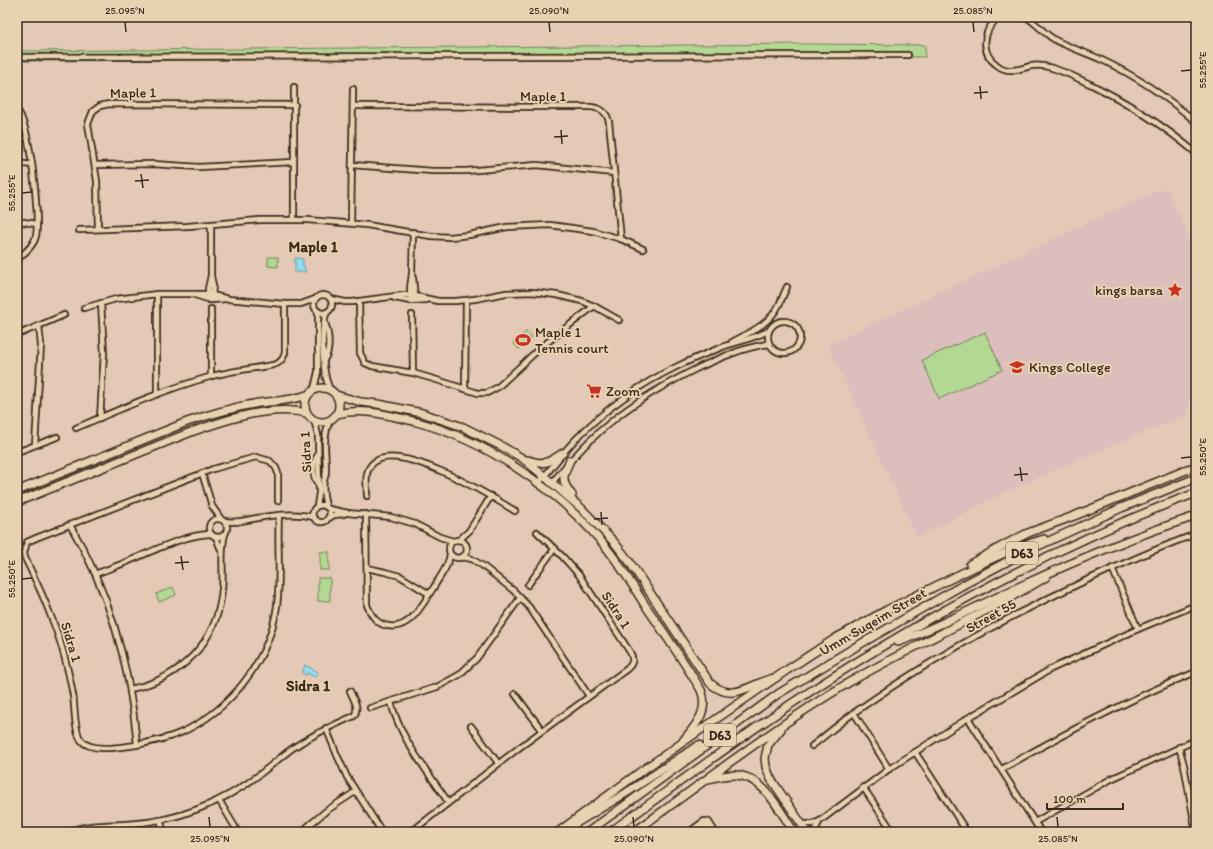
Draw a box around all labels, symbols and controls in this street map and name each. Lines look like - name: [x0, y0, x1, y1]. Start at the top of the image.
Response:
- text: 25.095°N: [105, 4, 145, 17]
- text: 25.090°N: [529, 4, 569, 17]
- text: 25.085°N: [953, 4, 993, 17]
- text: 55.255°E: [1196, 51, 1209, 89]
- street label: Maple 1: [110, 84, 157, 102]
- street label: Maple 1: [520, 88, 566, 105]
- text: 55.255°E: [5, 174, 18, 212]
- district label: Maple 1: [288, 238, 338, 257]
- place icon: kings barsa: [1166, 281, 1184, 299]
- place label: kings barsa: [1095, 282, 1164, 299]
- place label: Maple 1 Tennis court: [535, 324, 609, 357]
- sports icon: Maple 1 Tennis court: [514, 331, 532, 349]
- school or university icon: Kings College: [1008, 358, 1026, 376]
- place label: Kings College: [1029, 359, 1111, 376]
- supermarket icon: Zoom: [585, 382, 603, 400]
- place label: Zoom: [606, 383, 640, 400]
- street label: Sidra 1: [296, 431, 316, 473]
- text: 55.250°E: [1196, 437, 1209, 476]
- road number: D63: [1006, 542, 1038, 564]
- text: 55.250°E: [5, 559, 18, 598]
- street label: Umm Suqeim Street: [817, 584, 929, 660]
- street label: Sidra 1: [598, 588, 635, 632]
- street label: Street 55: [963, 595, 1019, 637]
- street label: Sidra 1: [57, 620, 85, 665]
- district label: Sidra 1: [286, 677, 330, 695]
- road number: D63: [704, 724, 736, 746]
- scale bar: [1047, 785, 1123, 811]
- text: 100 m: [1053, 792, 1086, 806]
- text: 25.095°N: [190, 832, 230, 845]
- text: 25.090°N: [614, 832, 654, 845]
- text: 25.085°N: [1038, 832, 1078, 845]

